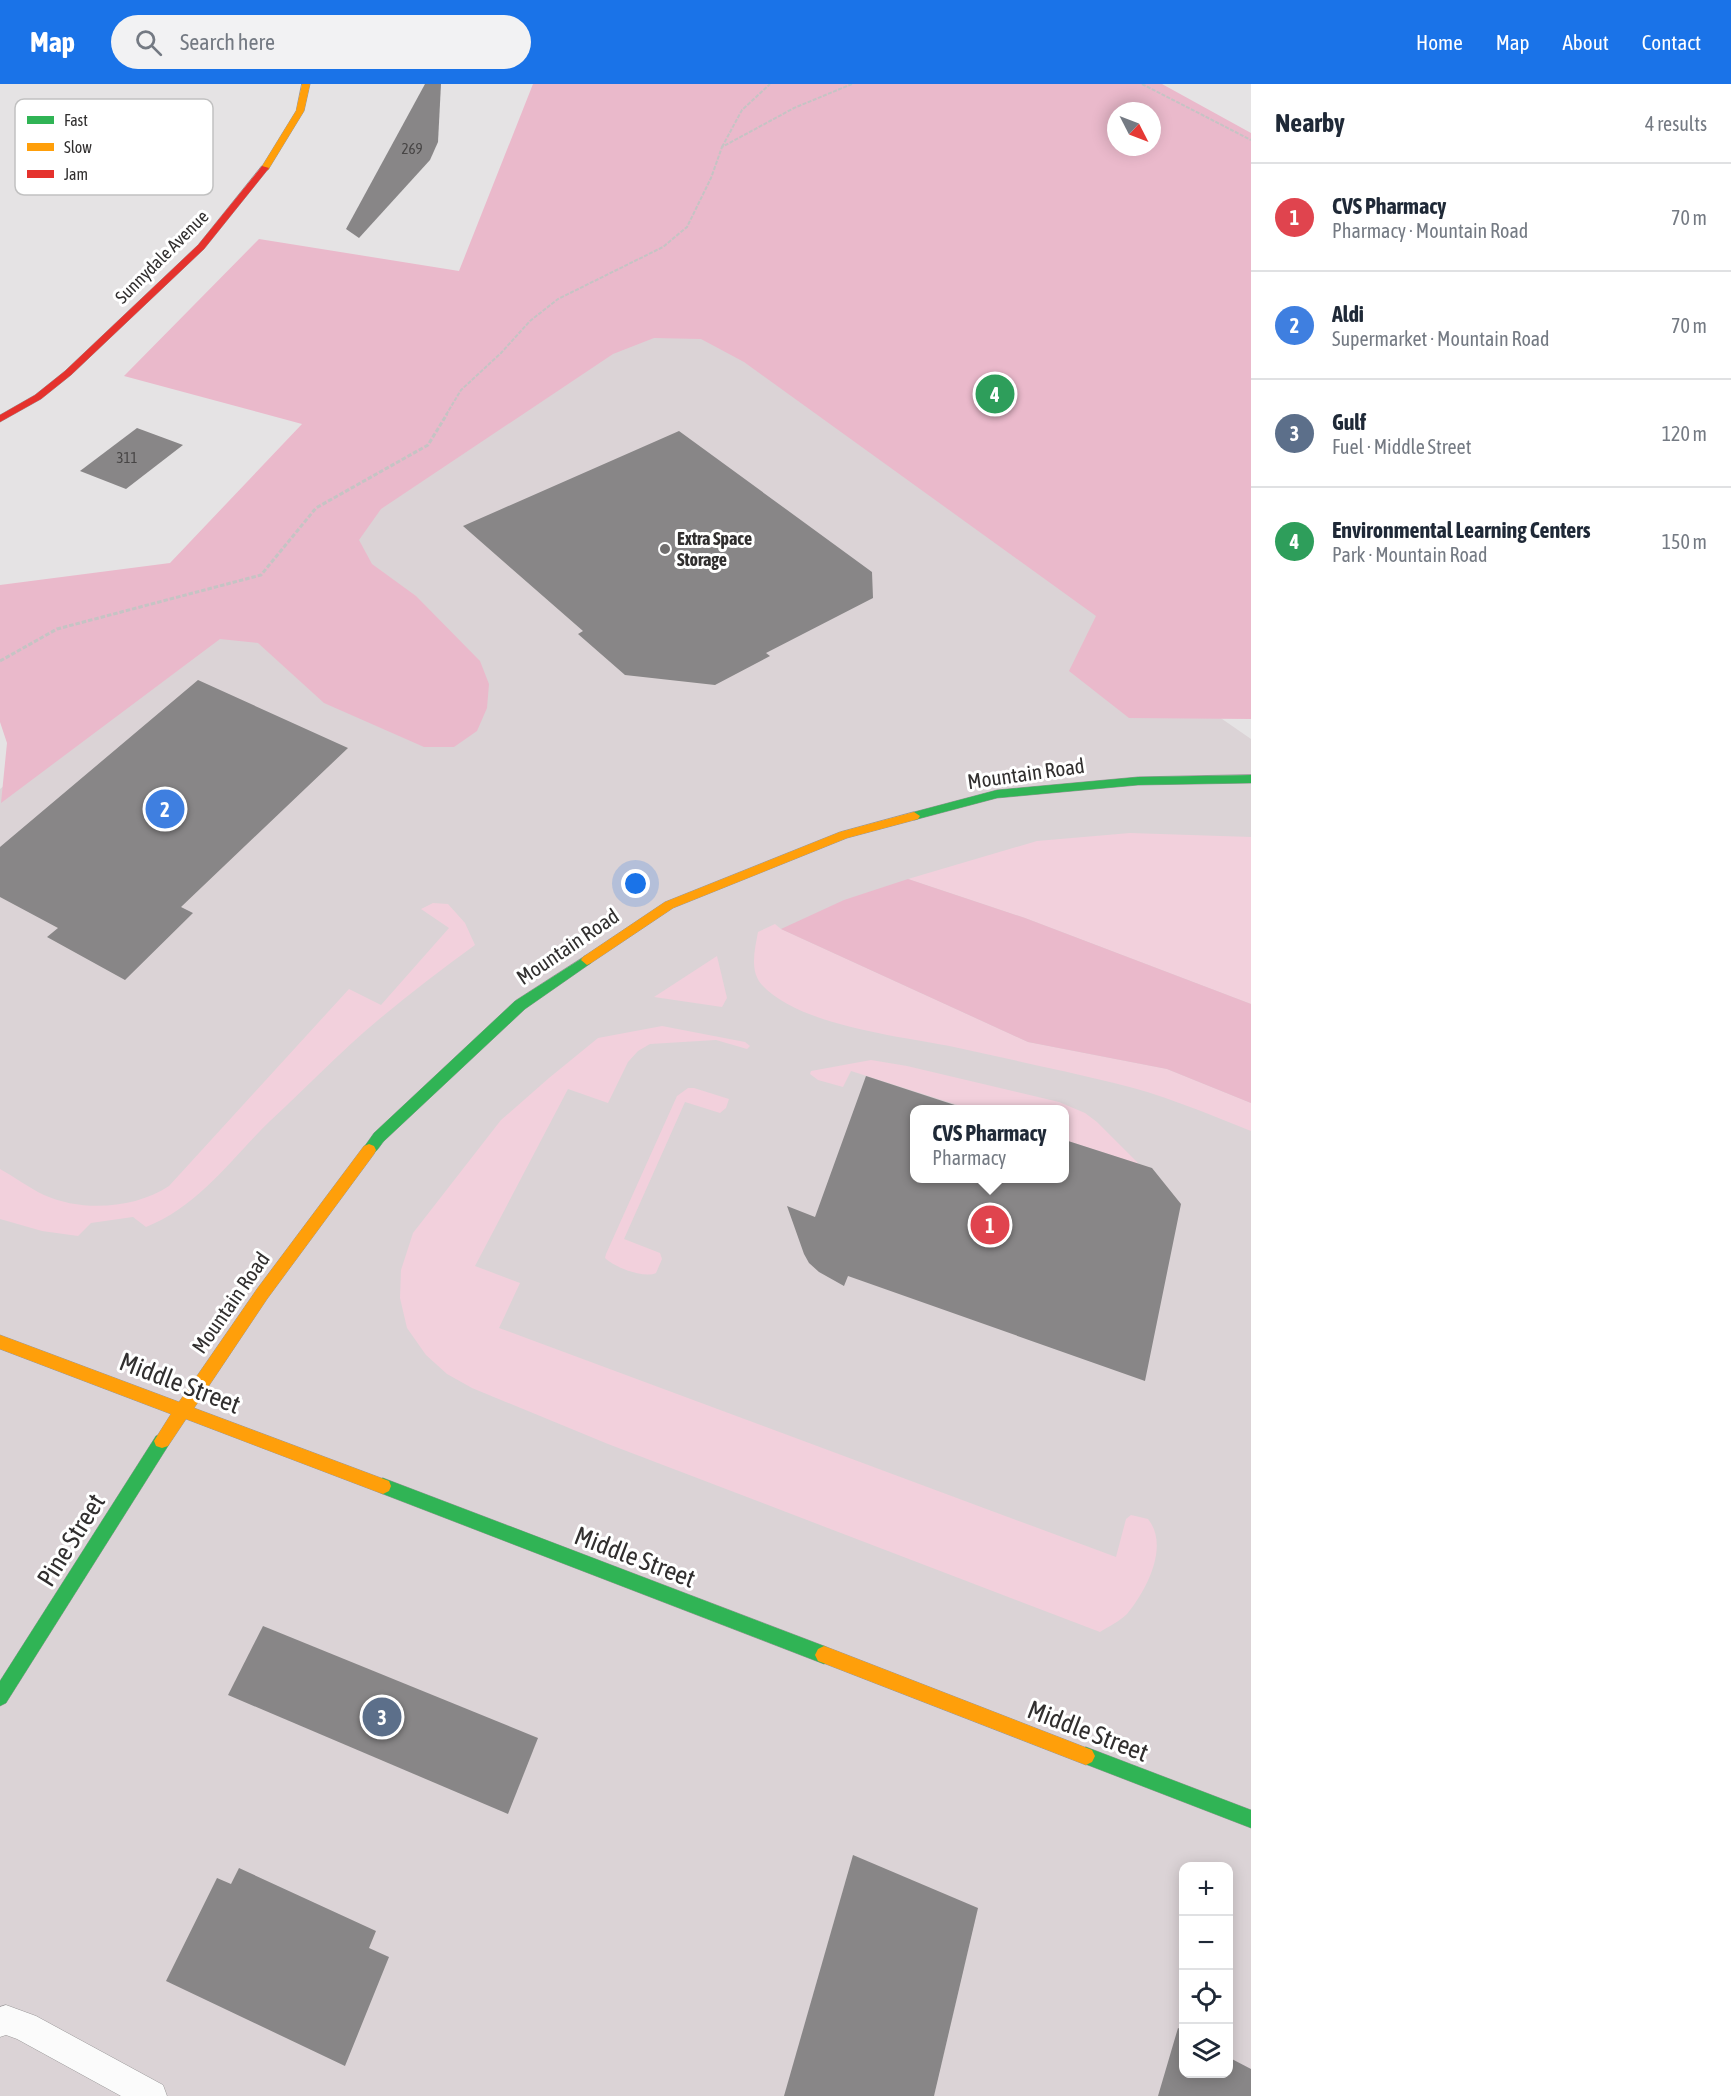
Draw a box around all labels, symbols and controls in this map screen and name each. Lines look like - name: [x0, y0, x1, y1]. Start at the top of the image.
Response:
- search box: [111, 15, 531, 69]
- text: Map: [30, 26, 75, 58]
- icon: search: [132, 26, 165, 59]
- text: Search here: [180, 29, 275, 55]
- text: Home: [1416, 30, 1463, 54]
- text: Map: [1496, 30, 1530, 54]
- text: About: [1563, 30, 1609, 54]
- text: Contact: [1642, 30, 1701, 54]
- legend: [15, 99, 213, 195]
- north arrow: [1107, 102, 1161, 156]
- text: Nearby: [1275, 108, 1345, 138]
- text: Fast: [64, 111, 88, 129]
- text: 4 results: [1645, 112, 1707, 135]
- text: Slow: [64, 138, 92, 156]
- house number: 269: [401, 140, 423, 157]
- text: Jam: [64, 165, 88, 183]
- text: CVS Pharmacy: [1332, 193, 1446, 219]
- street label: Sunnydale Avenue: [111, 206, 213, 308]
- text: 1: [1290, 206, 1299, 229]
- text: 70 m: [1671, 206, 1707, 229]
- text: Pharmacy · Mountain Road: [1332, 219, 1528, 242]
- text: Aldi: [1332, 301, 1364, 327]
- text: 2: [1290, 314, 1299, 337]
- text: 70 m: [1671, 314, 1707, 337]
- text: Supermarket · Mountain Road: [1332, 327, 1550, 350]
- pin: 4: [976, 372, 1014, 416]
- text: Gulf: [1332, 409, 1366, 435]
- text: 3: [1290, 422, 1299, 445]
- text: 120 m: [1662, 422, 1707, 445]
- text: Fuel · Middle Street: [1332, 435, 1471, 458]
- house number: 311: [116, 449, 138, 466]
- text: Environmental Learning Centers: [1332, 517, 1591, 543]
- place label: Extra Space Storage: [677, 528, 752, 570]
- text: 4: [1290, 530, 1299, 553]
- text: 150 m: [1662, 530, 1707, 553]
- marker: Extra Space Storage: [658, 542, 672, 556]
- text: Park · Mountain Road: [1332, 543, 1488, 566]
- street label: Mountain Road: [966, 753, 1086, 793]
- pin: 2: [146, 786, 184, 832]
- your location: [621, 869, 650, 898]
- street label: Mountain Road: [512, 903, 623, 989]
- popup: [910, 1105, 1069, 1183]
- text: CVS Pharmacy: [932, 1120, 1047, 1146]
- text: Pharmacy: [932, 1146, 1006, 1169]
- pin: 1: [970, 1202, 1010, 1248]
- street label: Mountain Road: [186, 1247, 274, 1358]
- street label: Middle Street: [115, 1346, 245, 1420]
- street label: Pine Street: [31, 1488, 111, 1592]
- street label: Middle Street: [570, 1520, 700, 1594]
- pin: 3: [362, 1694, 401, 1740]
- street label: Middle Street: [1023, 1694, 1153, 1768]
- map controls: [1179, 1862, 1233, 2078]
- button: +: [1179, 1862, 1233, 1916]
- button: −: [1179, 1916, 1233, 1970]
- button: locate: [1179, 1970, 1233, 2024]
- button: layers: [1179, 2024, 1233, 2078]

